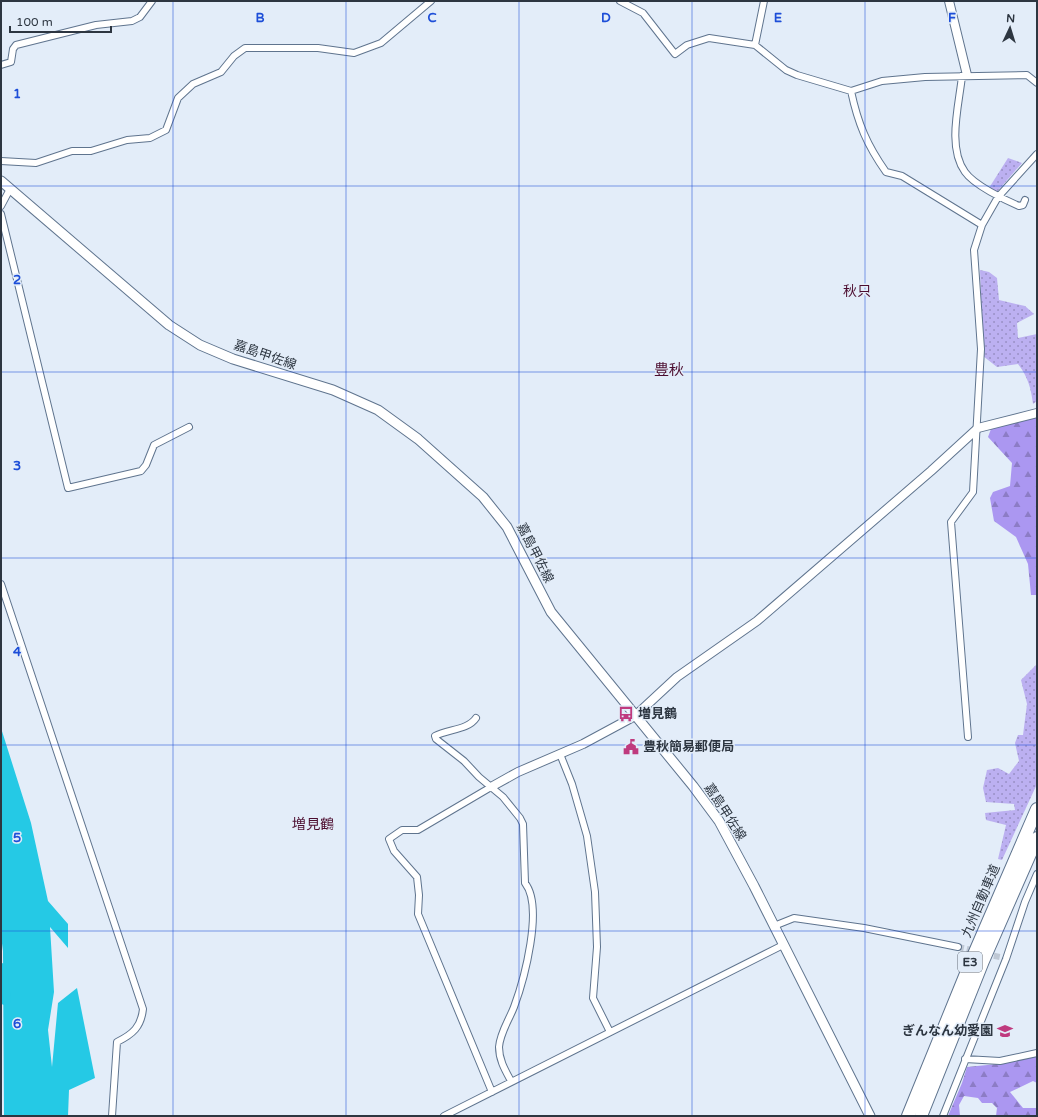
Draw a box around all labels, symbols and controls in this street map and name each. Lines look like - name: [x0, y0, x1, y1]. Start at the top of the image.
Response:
- scale bar: [10, 8, 111, 34]
- north arrow: [990, 8, 1030, 48]
- text: B: [255, 10, 265, 26]
- text: C: [427, 10, 437, 26]
- text: D: [601, 10, 611, 26]
- text: E: [774, 10, 782, 26]
- text: F: [948, 10, 956, 26]
- text: N: [1006, 12, 1016, 25]
- text: 100 m: [16, 15, 53, 29]
- text: 1: [13, 86, 21, 102]
- text: 2: [13, 272, 21, 288]
- district label: 秋只: [843, 283, 871, 300]
- street label: 嘉島甲佐線: [232, 337, 298, 373]
- district label: 豊秋: [654, 361, 684, 379]
- text: 3: [13, 458, 21, 474]
- street label: 嘉島甲佐線: [513, 520, 557, 586]
- text: 4: [13, 644, 22, 660]
- bus stop icon: 増見鶴: [617, 705, 635, 723]
- place label: 増見鶴: [638, 706, 677, 722]
- public building icon: 豊秋簡易郵便局: [622, 738, 640, 756]
- place label: 豊秋簡易郵便局: [643, 739, 734, 755]
- street label: 嘉島甲佐線: [701, 780, 749, 844]
- district label: 増見鶴: [292, 816, 334, 833]
- text: 5: [13, 830, 21, 846]
- street label: 九州自動車道: [958, 862, 1004, 940]
- road number: E3: [958, 952, 982, 972]
- text: 6: [13, 1016, 21, 1032]
- school or university icon: ぎんなん幼愛園: [996, 1022, 1014, 1040]
- place label: ぎんなん幼愛園: [902, 1023, 993, 1039]

